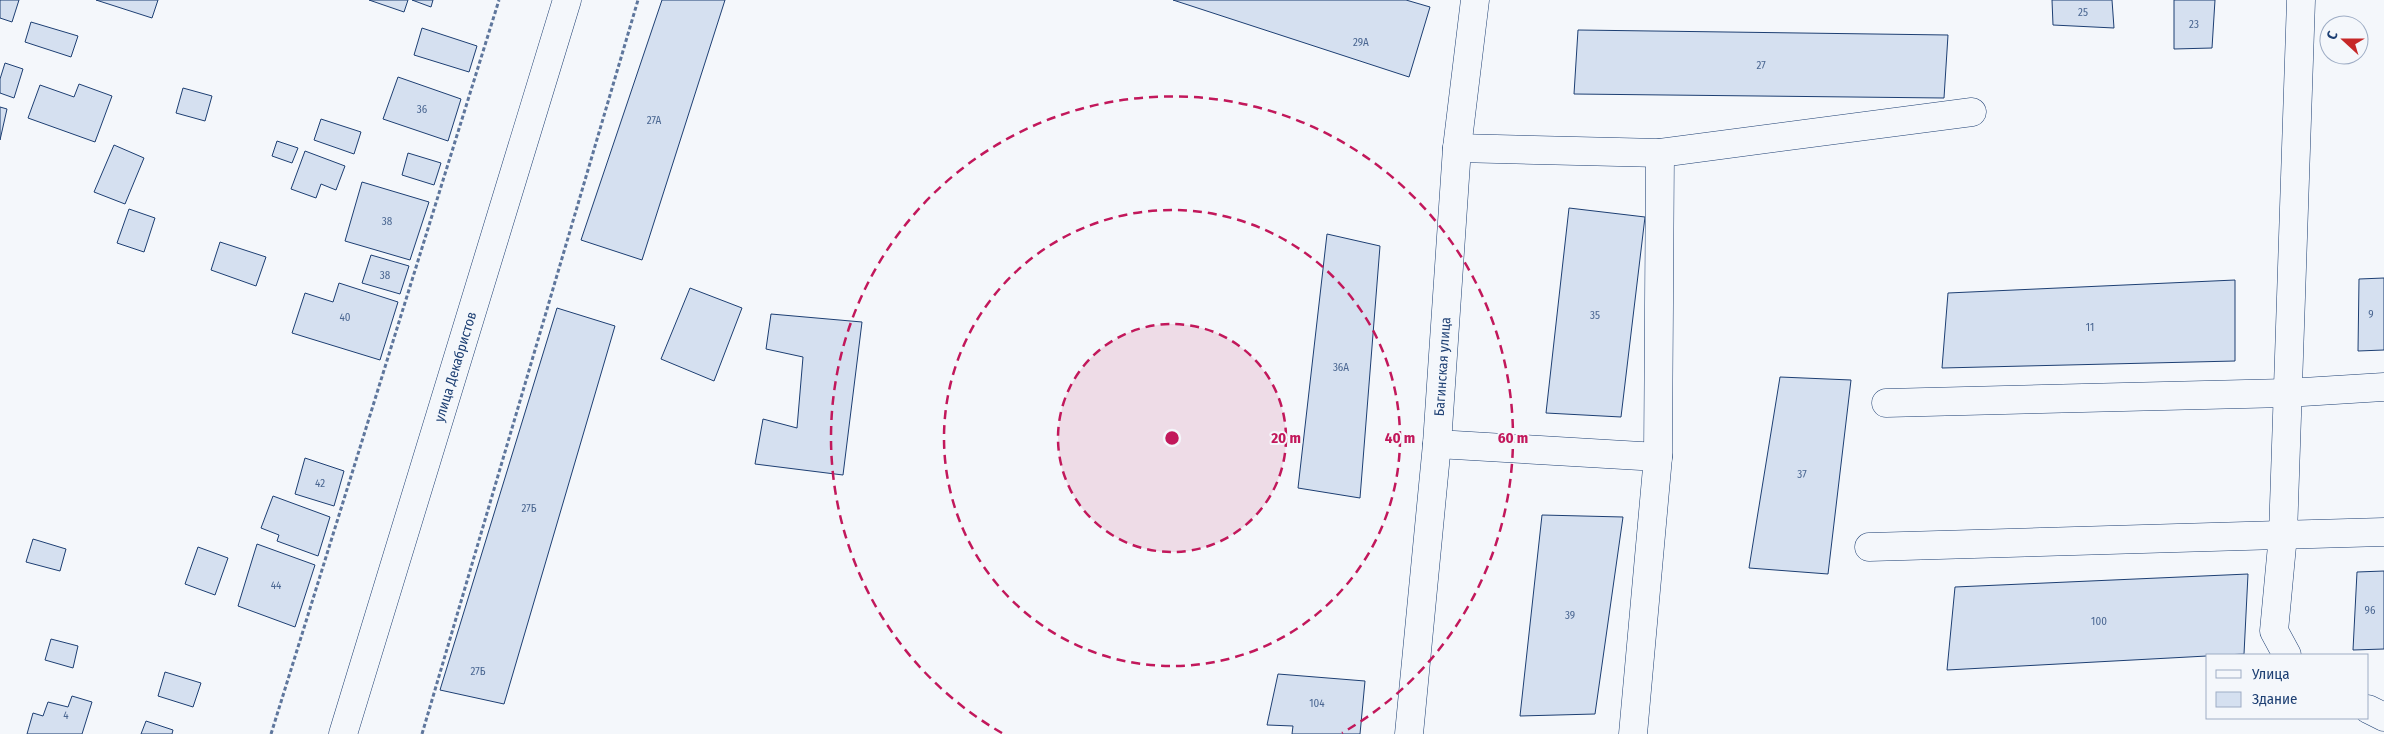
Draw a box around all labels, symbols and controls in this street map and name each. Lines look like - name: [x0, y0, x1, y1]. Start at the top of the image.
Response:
- house number: 25: [2078, 6, 2088, 19]
- north arrow: [2319, 15, 2369, 65]
- house number: 23: [2189, 18, 2199, 31]
- text: С: [2323, 28, 2342, 42]
- house number: 29А: [1353, 36, 1369, 49]
- house number: 27: [1756, 59, 1766, 72]
- house number: 36: [417, 103, 428, 116]
- house number: 27А: [647, 114, 662, 127]
- house number: 38: [382, 215, 393, 228]
- house number: 38: [380, 269, 391, 282]
- house number: 9: [2368, 308, 2374, 321]
- house number: 35: [1590, 309, 1600, 322]
- street label: улица Декабристов: [430, 310, 480, 424]
- house number: 40: [339, 311, 351, 324]
- street label: Багинская улица: [1430, 316, 1454, 417]
- house number: 11: [2086, 321, 2094, 334]
- house number: 36А: [1333, 361, 1349, 374]
- centre of rings: [1163, 429, 1181, 447]
- text: 20 m: [1270, 429, 1301, 447]
- text: 40 m: [1385, 429, 1415, 447]
- text: 60 m: [1498, 429, 1528, 447]
- house number: 37: [1797, 468, 1807, 481]
- house number: 42: [315, 477, 325, 490]
- house number: 27Б: [521, 502, 537, 515]
- house number: 44: [271, 579, 282, 592]
- house number: 96: [2365, 604, 2376, 617]
- house number: 39: [1565, 609, 1575, 622]
- house number: 100: [2091, 615, 2107, 628]
- legend: [2206, 654, 2369, 719]
- house number: 27Б: [470, 665, 486, 678]
- text: Улица: [2251, 665, 2290, 683]
- text: Здание: [2252, 690, 2298, 708]
- house number: 104: [1309, 697, 1325, 710]
- house number: 4: [63, 709, 69, 722]

